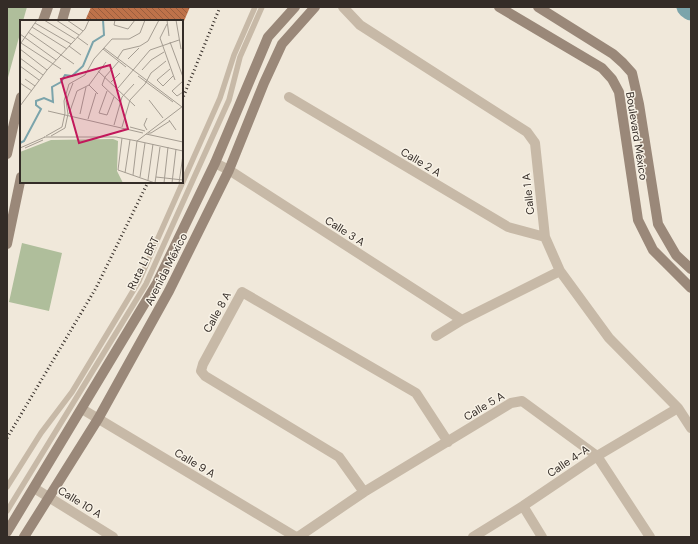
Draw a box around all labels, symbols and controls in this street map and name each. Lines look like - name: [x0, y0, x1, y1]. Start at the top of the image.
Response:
- inset map: [20, 20, 183, 183]
- street label: Boulevard México: [623, 91, 651, 181]
- street label: Calle 2 A: [398, 145, 444, 179]
- street label: Calle 1 A: [519, 173, 537, 215]
- street label: Calle 3 A: [322, 213, 368, 249]
- street label: Avenida México: [142, 230, 190, 308]
- street label: Ruta L1 BRT: [124, 234, 162, 292]
- street label: Calle 8 A: [200, 289, 234, 335]
- street label: Calle 5 A: [461, 388, 507, 424]
- street label: Calle 4-A: [544, 442, 592, 480]
- street label: Calle 9 A: [172, 445, 218, 481]
- street label: Calle 10 A: [55, 483, 105, 521]

